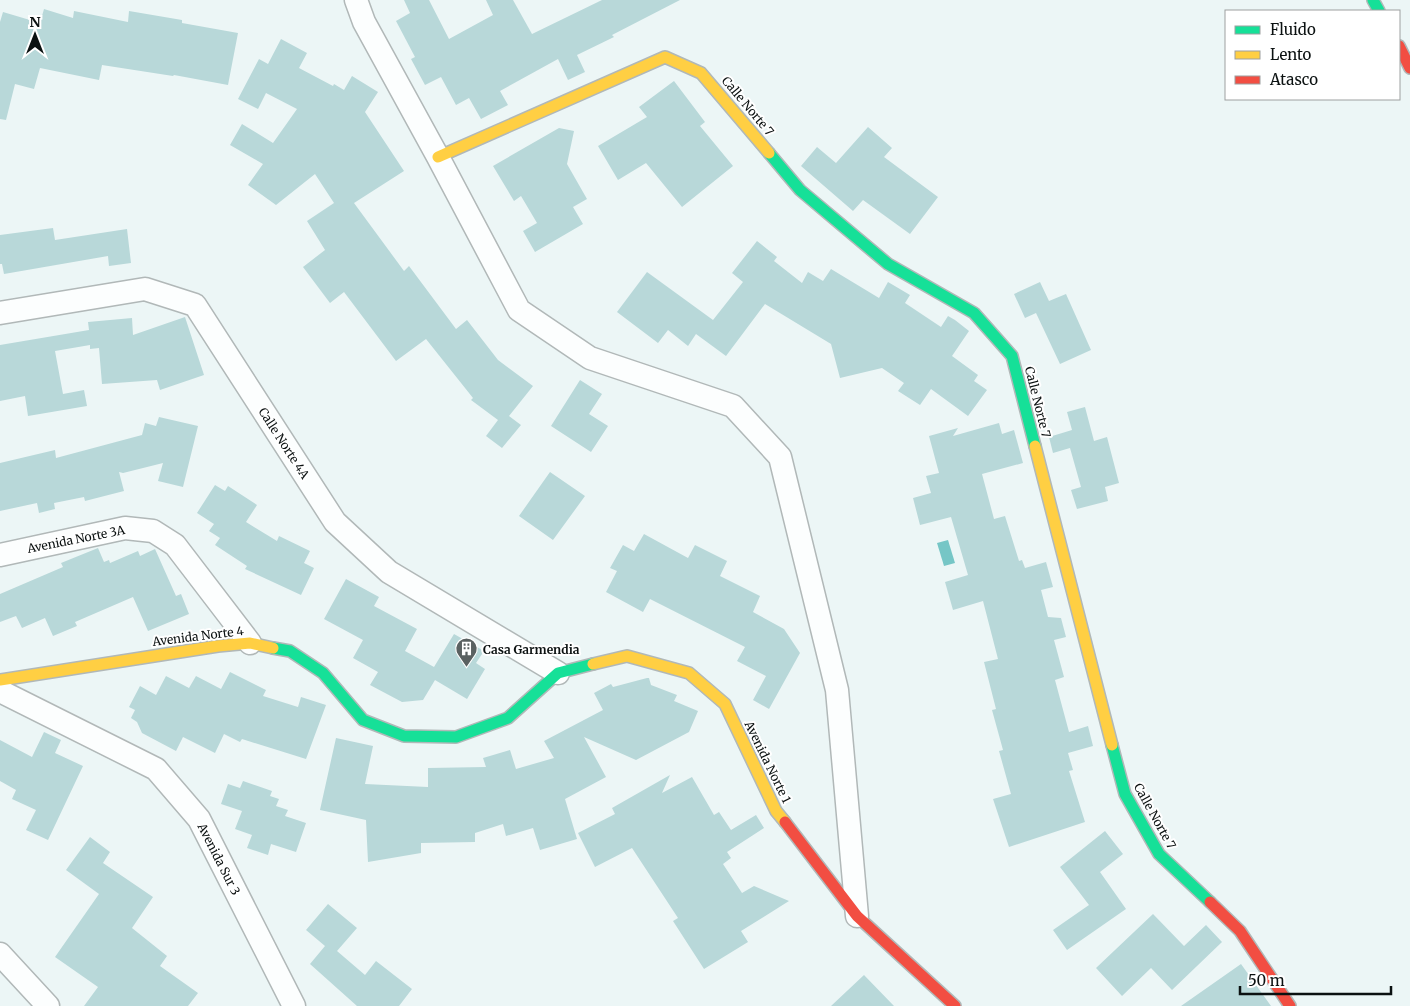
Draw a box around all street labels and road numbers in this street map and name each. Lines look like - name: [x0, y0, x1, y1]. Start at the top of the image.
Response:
- street label: Calle Norte 7: [719, 73, 777, 139]
- street label: Calle Norte 7: [1022, 365, 1054, 439]
- street label: Calle Norte 4A: [255, 405, 313, 482]
- street label: Avenida Norte 3A: [25, 522, 127, 556]
- street label: Avenida Norte 4: [151, 623, 245, 649]
- street label: Avenida Norte 1: [741, 718, 795, 806]
- street label: Calle Norte 7: [1131, 780, 1179, 852]
- street label: Avenida Sur 3: [194, 820, 244, 898]

